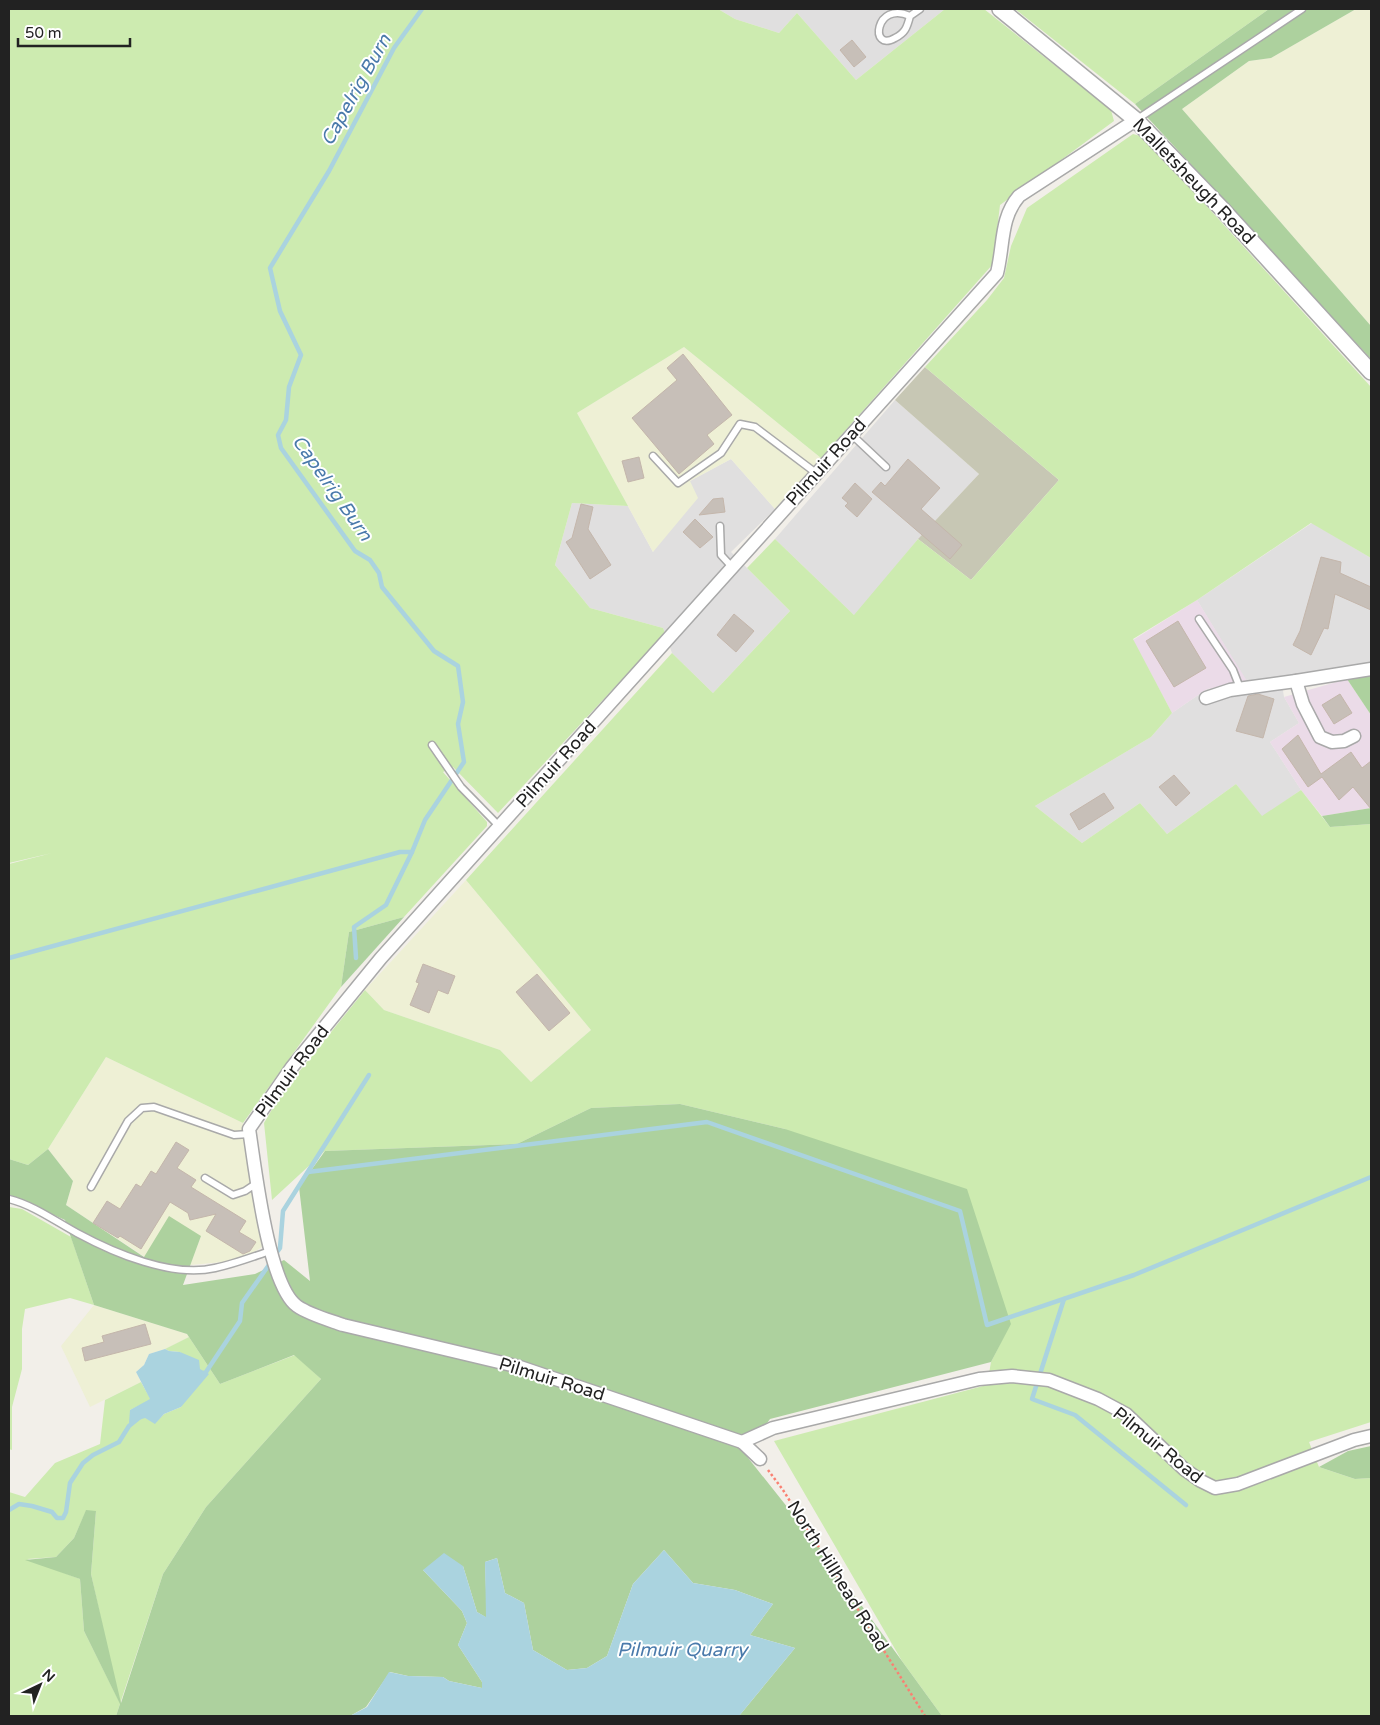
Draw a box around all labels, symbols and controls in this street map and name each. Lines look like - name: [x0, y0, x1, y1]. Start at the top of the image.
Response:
- scale bar: [18, 15, 130, 47]
- text: 50 m: [25, 24, 62, 42]
- water label: Capelrig Burn: [316, 30, 396, 149]
- street label: Malletsheugh Road: [1128, 113, 1260, 249]
- street label: Pilmuir Road: [781, 414, 871, 510]
- water label: Capelrig Burn: [287, 431, 377, 545]
- street label: Pilmuir Road: [511, 716, 601, 812]
- street label: Pilmuir Road: [250, 1021, 334, 1121]
- street label: Pilmuir Road: [496, 1352, 608, 1406]
- street label: Pilmuir Road: [1108, 1402, 1208, 1488]
- street label: North Hillhead Road: [783, 1496, 893, 1656]
- water label: Pilmuir Quarry: [617, 1639, 750, 1661]
- north arrow: [15, 1660, 65, 1710]
- text: N: [39, 1666, 58, 1686]

